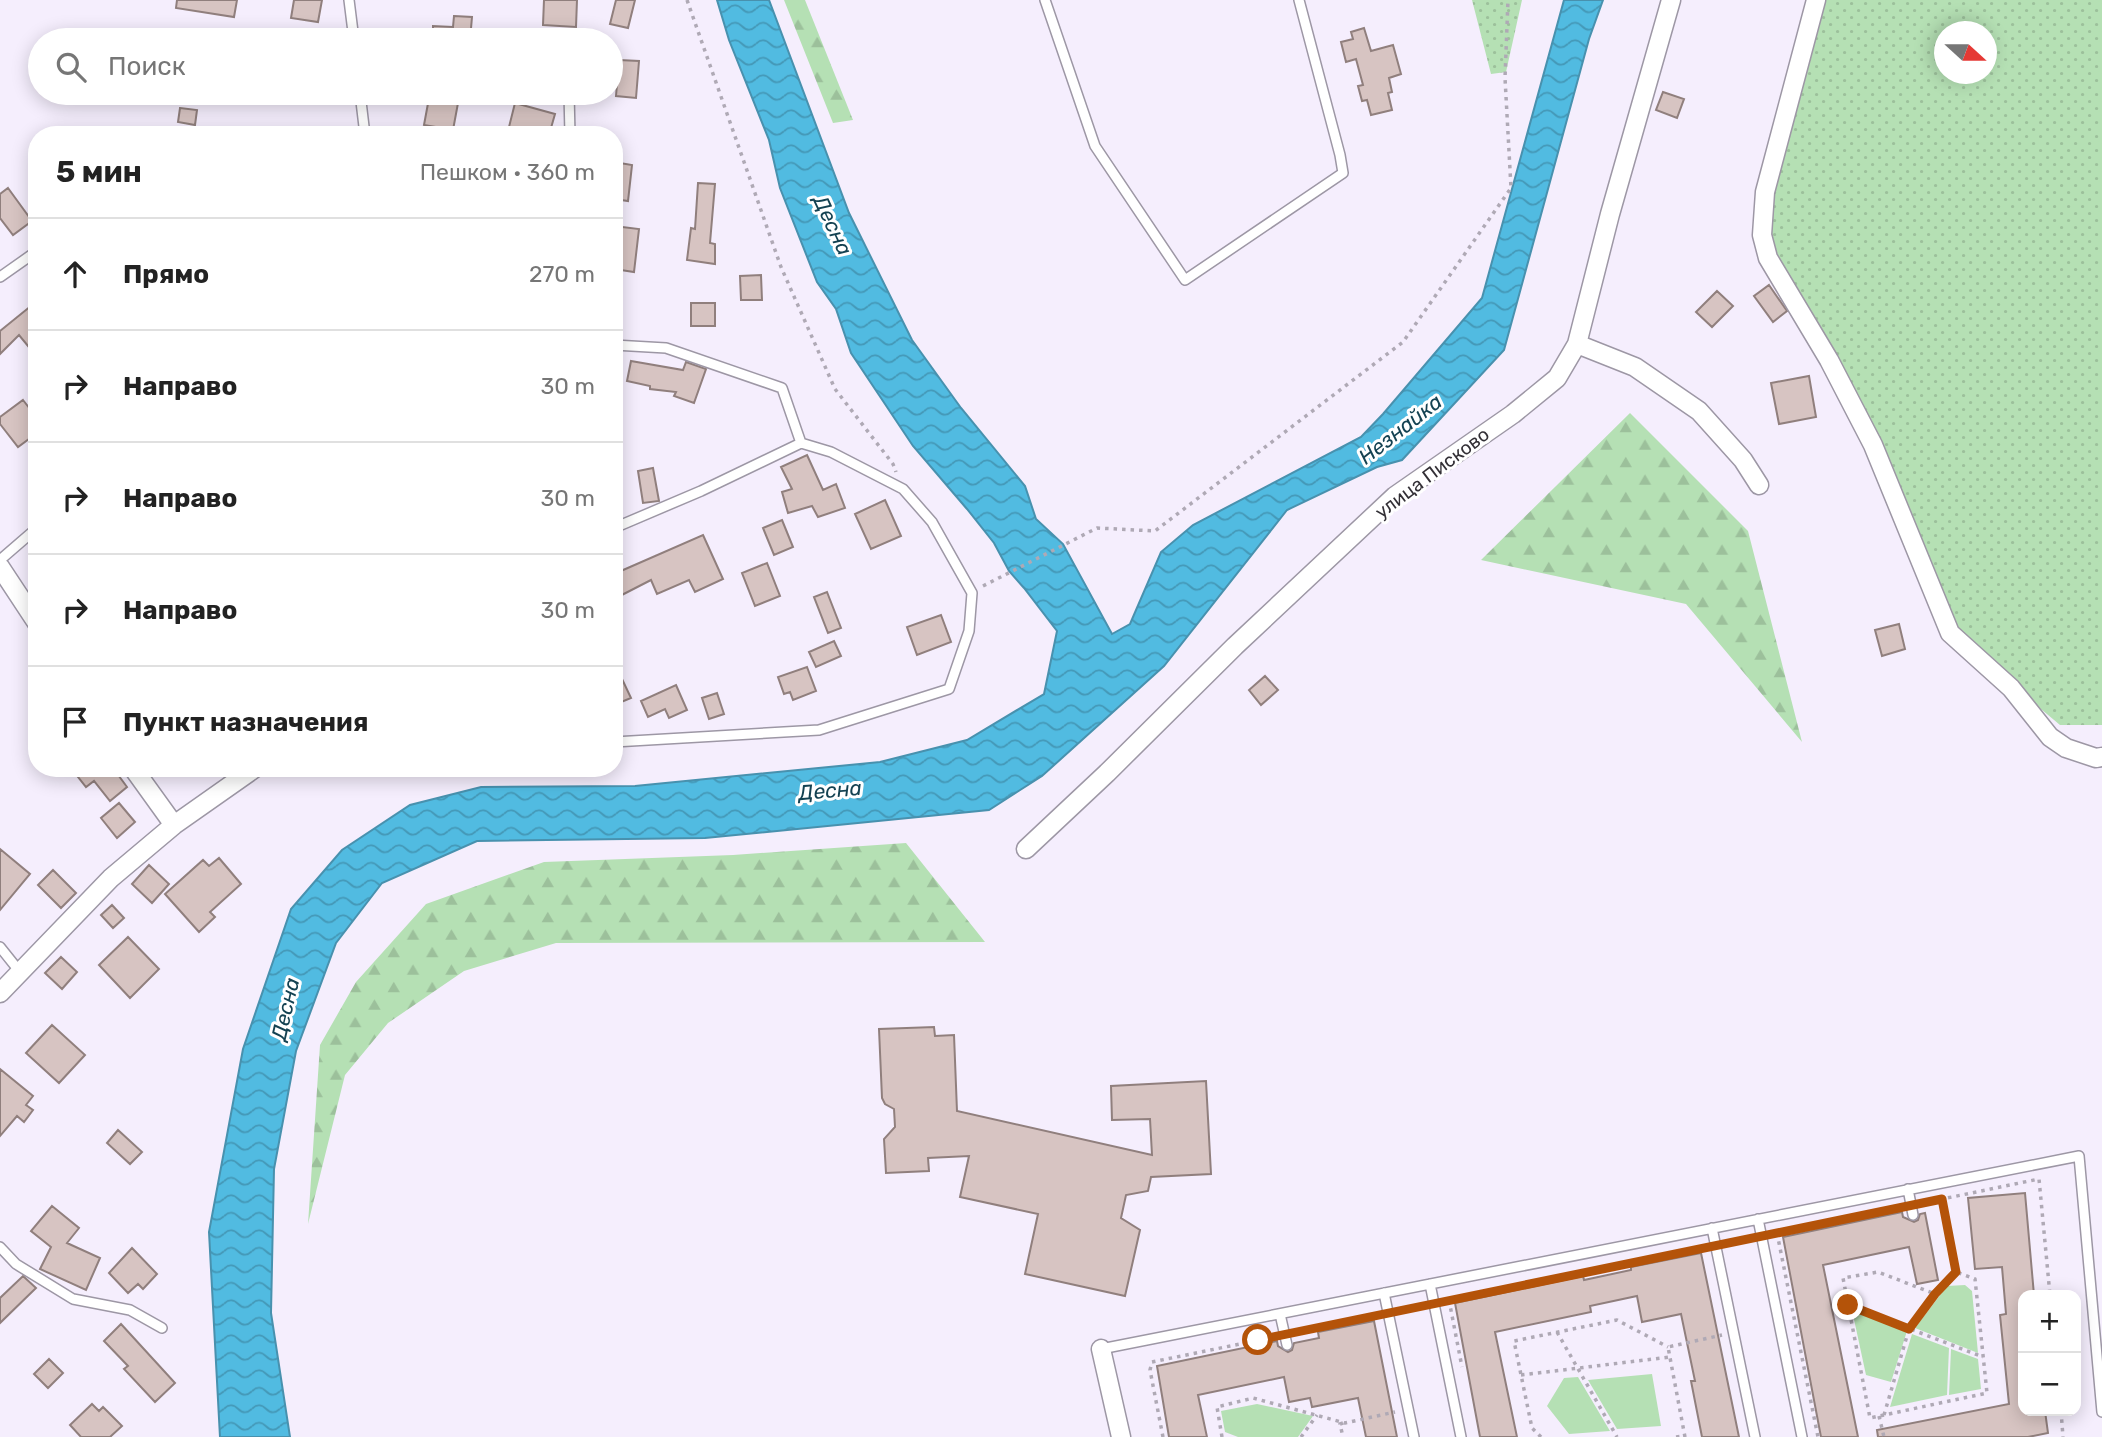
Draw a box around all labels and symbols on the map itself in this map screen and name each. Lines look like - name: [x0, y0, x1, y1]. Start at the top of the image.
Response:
- north arrow: [1934, 21, 1997, 84]
- water label: Десна: [807, 189, 858, 259]
- water label: Незнайка: [1353, 389, 1447, 469]
- street label: улица Писково: [1370, 423, 1494, 523]
- water label: Десна: [795, 775, 863, 805]
- water label: Десна: [265, 975, 304, 1045]
- route end: [1832, 1289, 1863, 1320]
- route start: [1242, 1324, 1273, 1355]

